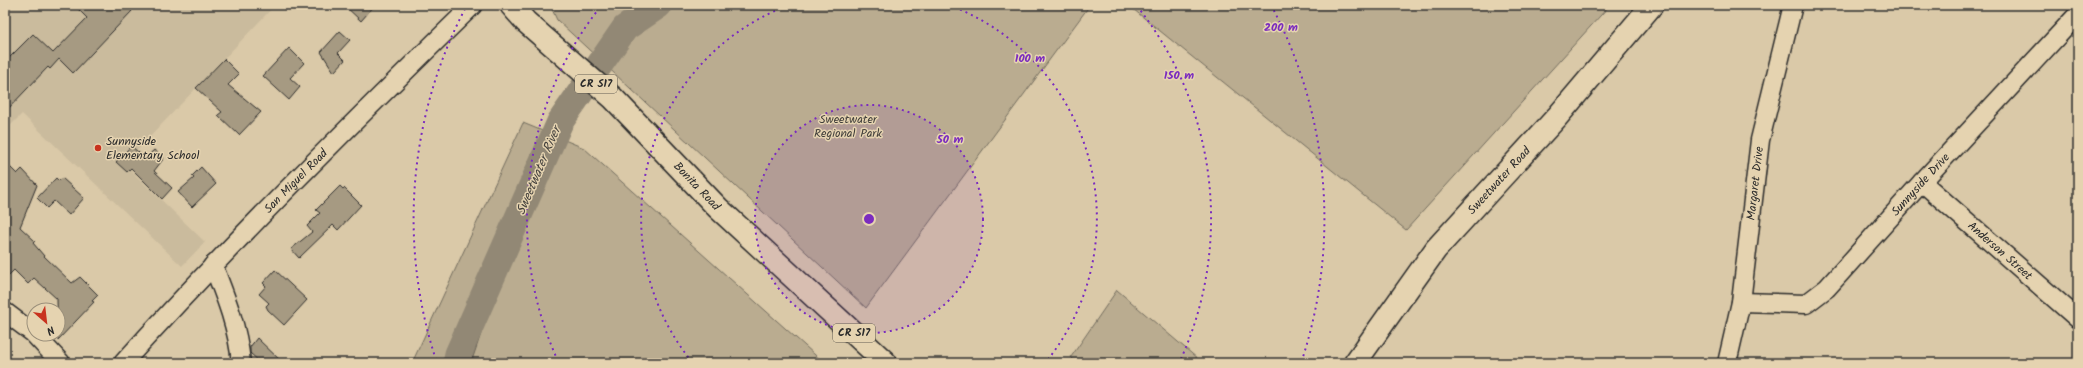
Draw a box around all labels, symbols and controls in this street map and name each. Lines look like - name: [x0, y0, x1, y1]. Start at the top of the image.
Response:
- text: 200 m: [1264, 18, 1298, 37]
- text: 100 m: [1015, 49, 1045, 68]
- text: 150 m: [1164, 66, 1194, 85]
- road number: CR S17: [575, 75, 617, 93]
- park label: Sweetwater Regional Park: [814, 110, 882, 143]
- water label: Sweetwater River: [511, 121, 568, 218]
- text: 50 m: [936, 130, 964, 149]
- place label: Sunnyside Elementary School: [106, 132, 199, 165]
- street label: Sweetwater Road: [1463, 141, 1536, 219]
- marker: Sunnyside Elementary School: [93, 143, 103, 153]
- street label: San Miguel Road: [259, 143, 333, 218]
- street label: Margaret Drive: [1741, 145, 1769, 221]
- street label: Sunnyside Drive: [1886, 148, 1955, 220]
- street label: Bonita Road: [669, 157, 726, 216]
- centre of rings: [862, 212, 876, 226]
- street label: Anderson Street: [1963, 217, 2037, 285]
- north arrow: [26, 302, 66, 342]
- text: N: [43, 320, 58, 340]
- road number: CR S17: [833, 324, 875, 342]

